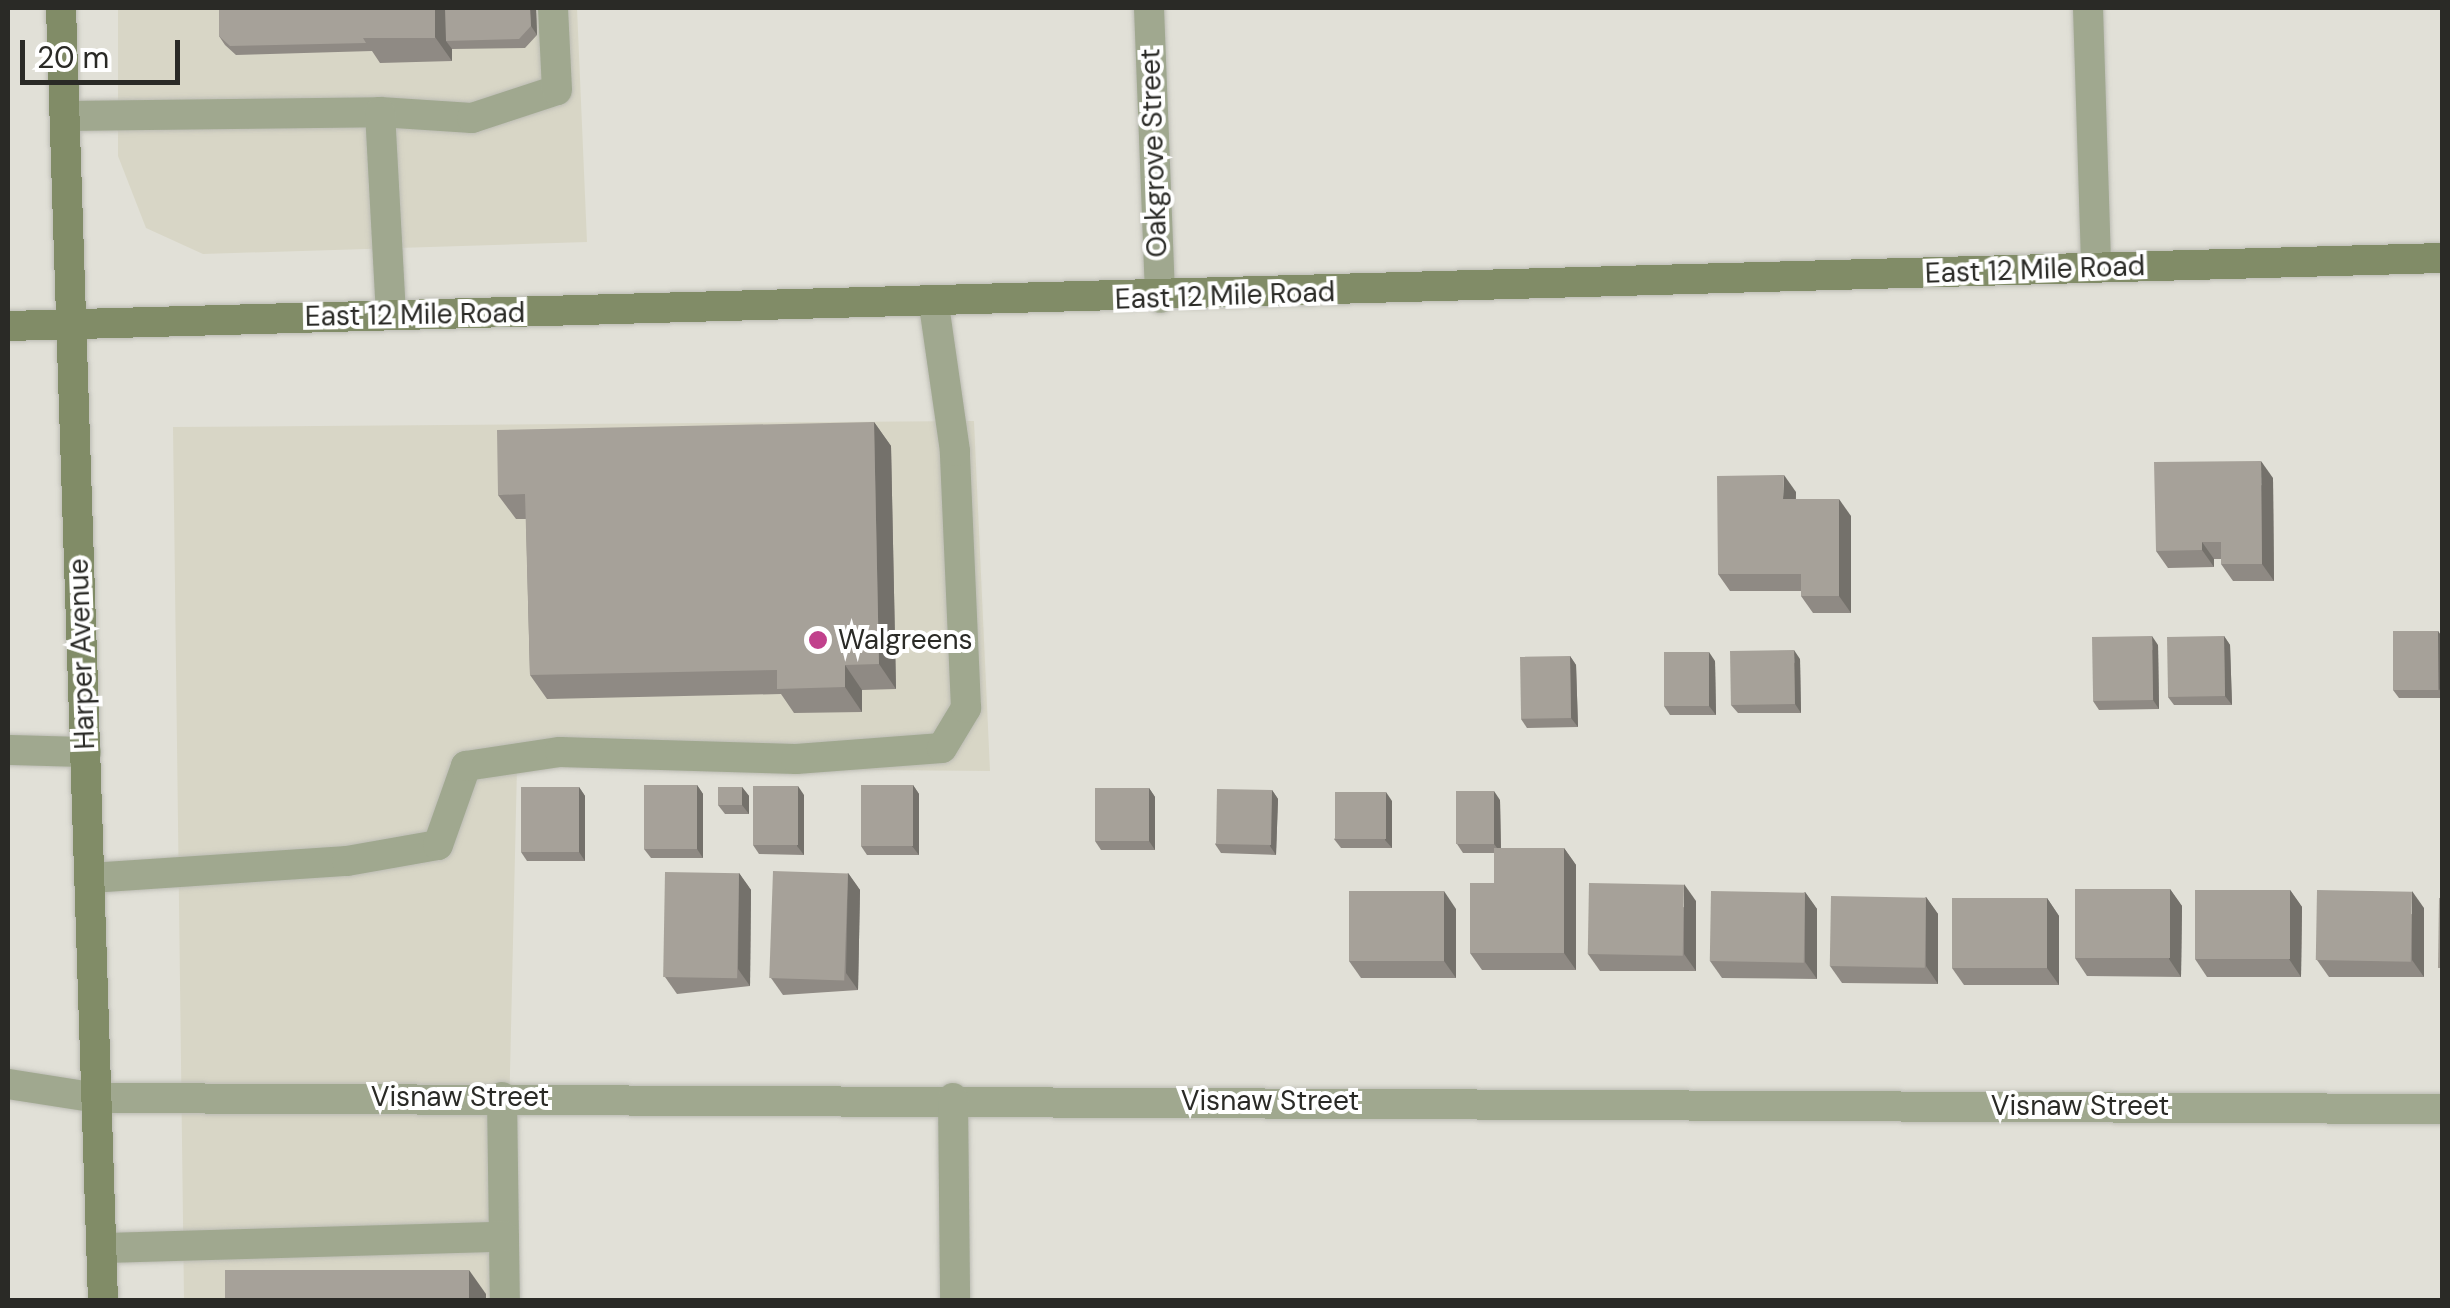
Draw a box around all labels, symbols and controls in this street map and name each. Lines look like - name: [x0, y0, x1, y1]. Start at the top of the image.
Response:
- scale bar: [25, 20, 185, 82]
- text: 20 m: [37, 38, 109, 77]
- street label: Oakgrove Street: [1134, 48, 1174, 258]
- street label: East 12 Mile Road: [1924, 249, 2146, 291]
- street label: East 12 Mile Road: [1114, 275, 1336, 317]
- street label: East 12 Mile Road: [305, 296, 525, 334]
- street label: Harper Avenue: [62, 558, 102, 750]
- place label: Walgreens: [838, 623, 973, 657]
- marker: Walgreens: [807, 629, 829, 651]
- street label: Visnaw Street: [371, 1080, 549, 1114]
- street label: Visnaw Street: [1181, 1084, 1359, 1118]
- street label: Visnaw Street: [1991, 1089, 2169, 1123]

